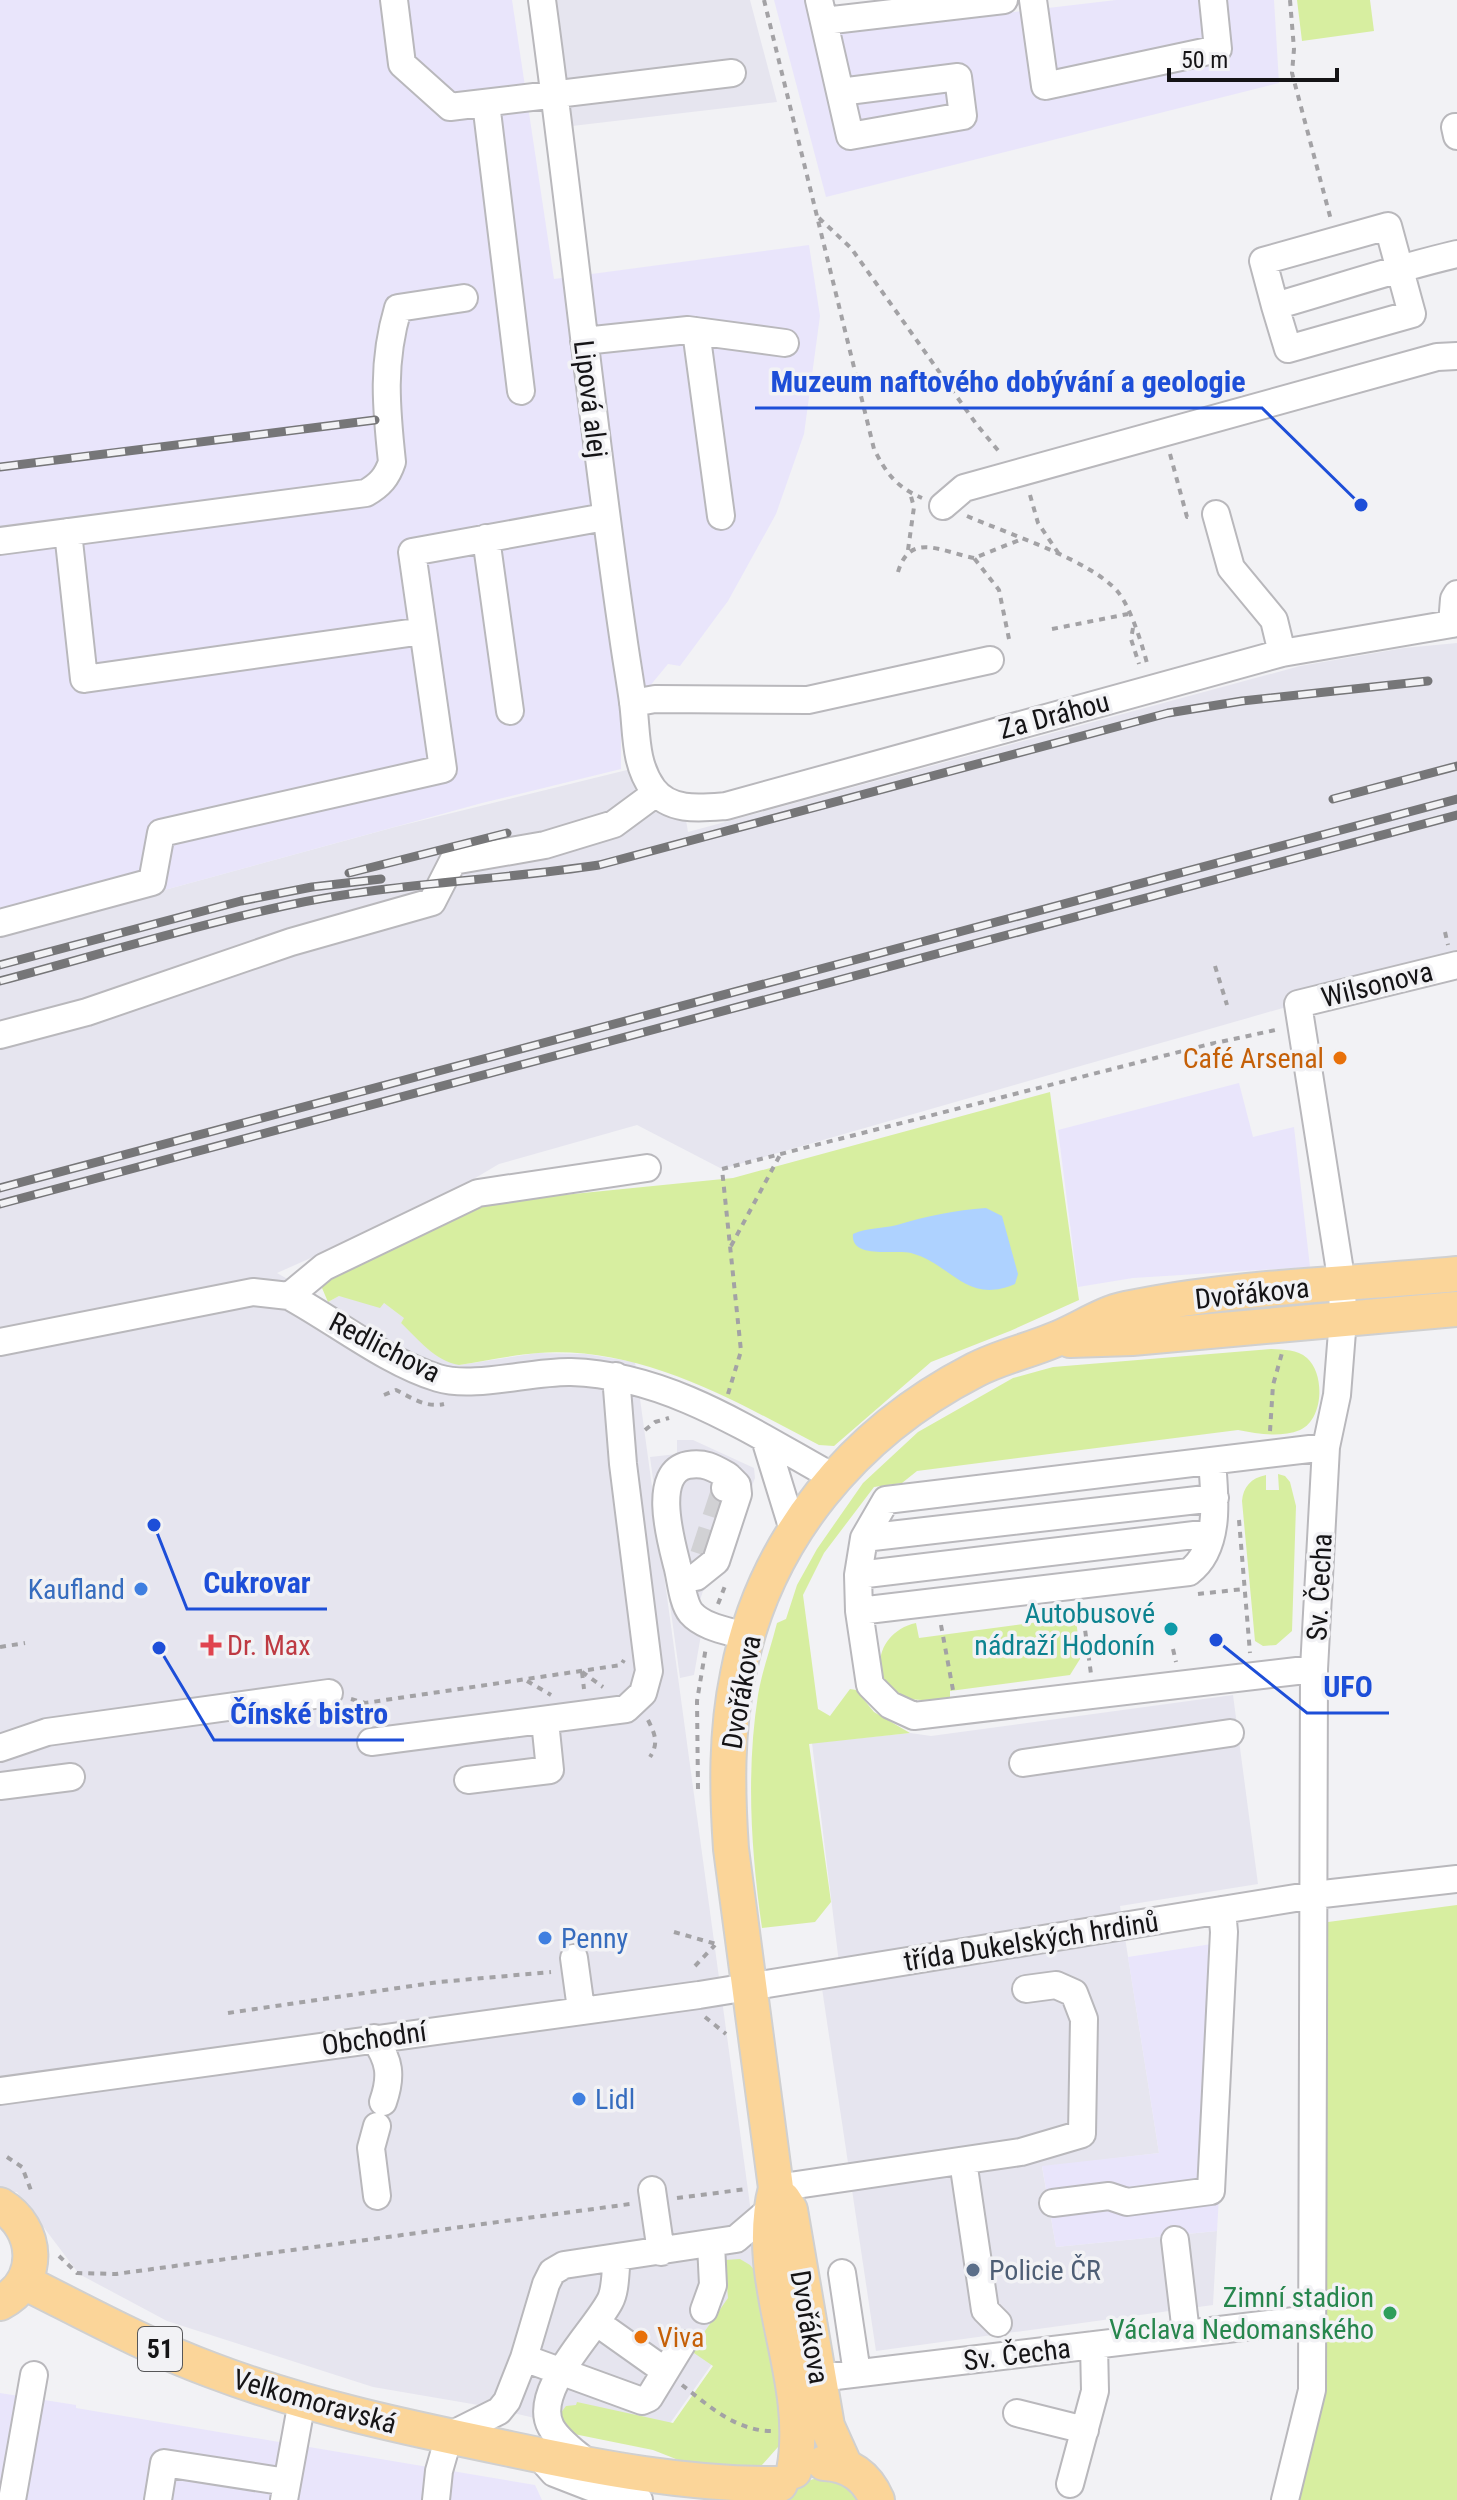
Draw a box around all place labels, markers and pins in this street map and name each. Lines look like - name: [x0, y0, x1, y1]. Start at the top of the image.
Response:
- callout: Muzeum naftového dobývání a geologie: [755, 354, 1262, 408]
- place label: Café Arsenal: [1183, 1042, 1324, 1075]
- marker: Café Arsenal: [1331, 1049, 1349, 1067]
- callout: Cukrovar: [187, 1555, 327, 1609]
- place label: Kaufland: [28, 1573, 125, 1606]
- marker: Kaufland: [132, 1580, 150, 1598]
- place label: Autobusové nádraží Hodonín: [974, 1597, 1155, 1662]
- marker: Autobusové nádraží Hodonín: [1162, 1620, 1180, 1638]
- place label: Dr. Max: [227, 1629, 311, 1662]
- marker: Dr. Max: [202, 1636, 220, 1654]
- callout: UFO: [1307, 1659, 1389, 1713]
- callout: Čínské bistro: [214, 1686, 404, 1740]
- place label: Penny: [561, 1922, 629, 1955]
- marker: Penny: [536, 1929, 554, 1947]
- place label: Lidl: [595, 2083, 635, 2116]
- marker: Lidl: [570, 2090, 588, 2108]
- place label: Policie ČR: [989, 2254, 1101, 2287]
- marker: Policie ČR: [964, 2261, 982, 2279]
- place label: Zimní stadion Václava Nedomanského: [1109, 2281, 1374, 2346]
- marker: Zimní stadion Václava Nedomanského: [1381, 2304, 1399, 2322]
- place label: Viva: [657, 2321, 704, 2354]
- marker: Viva: [632, 2328, 650, 2346]

